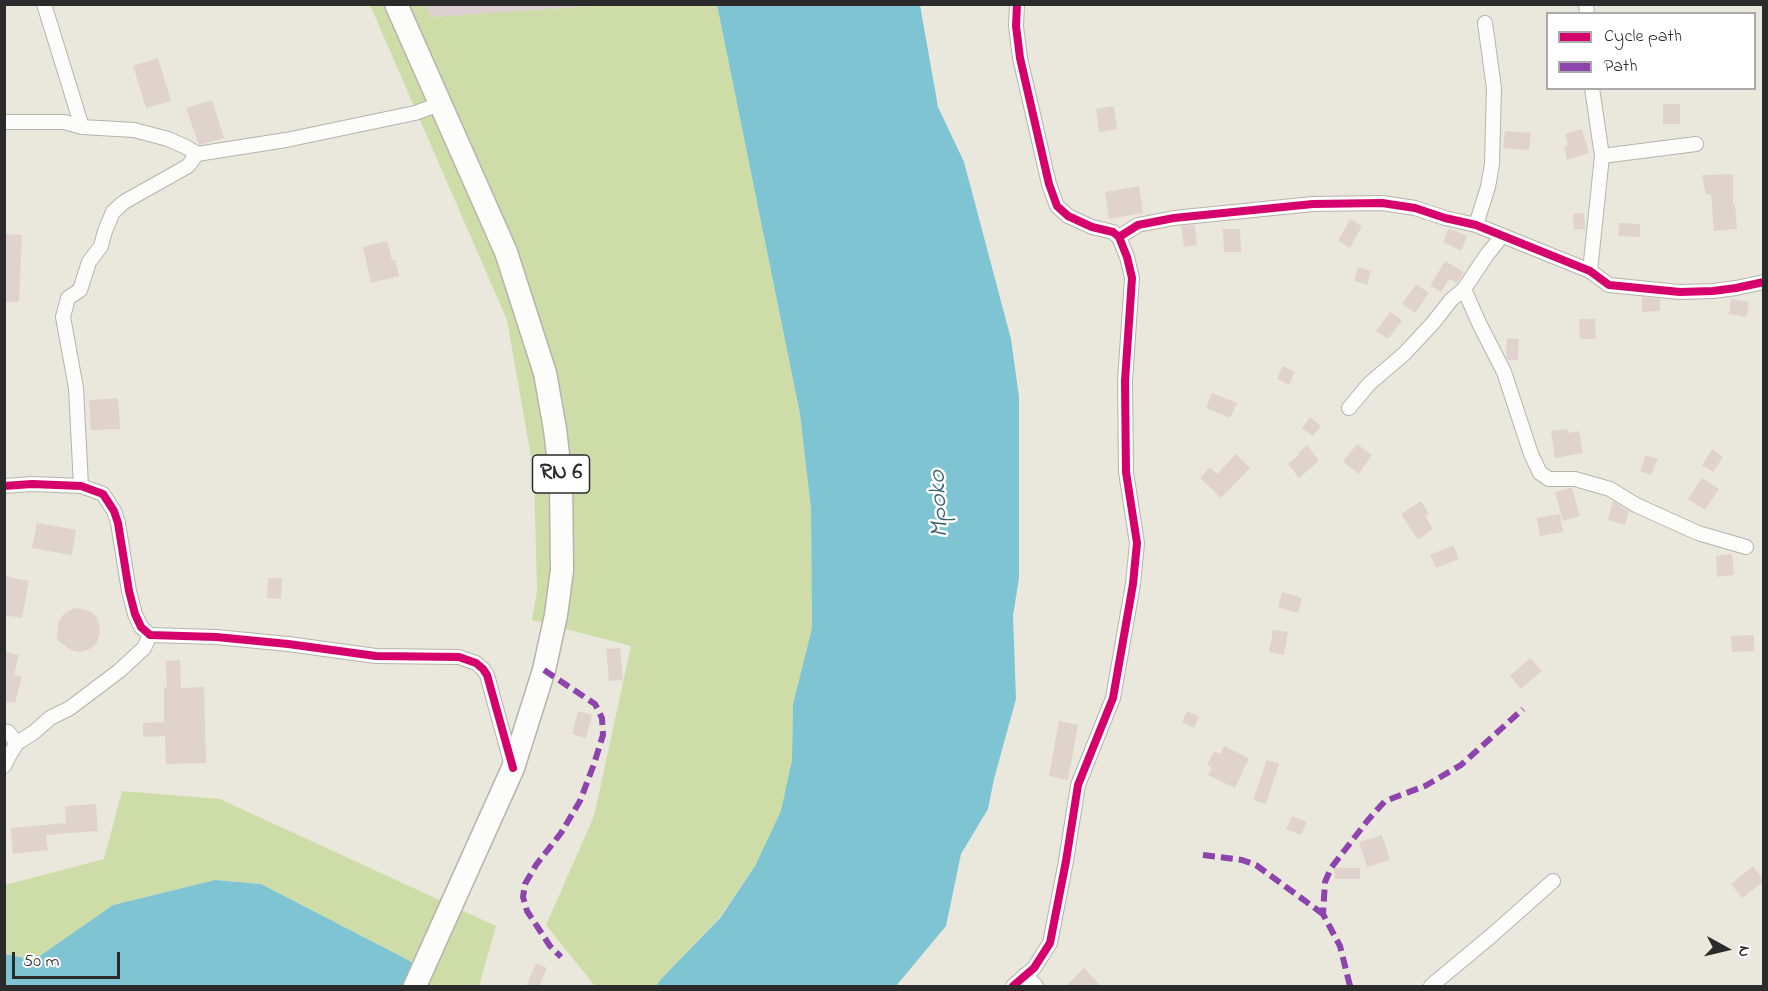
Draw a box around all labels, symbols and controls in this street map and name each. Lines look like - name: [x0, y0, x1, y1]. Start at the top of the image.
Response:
- legend: [1546, 12, 1756, 90]
- text: Cycle path: [1604, 24, 1682, 50]
- text: Path: [1604, 54, 1638, 80]
- road number: RN 6: [532, 455, 590, 493]
- water label: Mpoko: [924, 469, 958, 539]
- north arrow: [1696, 919, 1756, 979]
- scale bar: [15, 940, 123, 978]
- text: N: [1731, 944, 1756, 959]
- text: 50 m: [23, 949, 60, 975]

